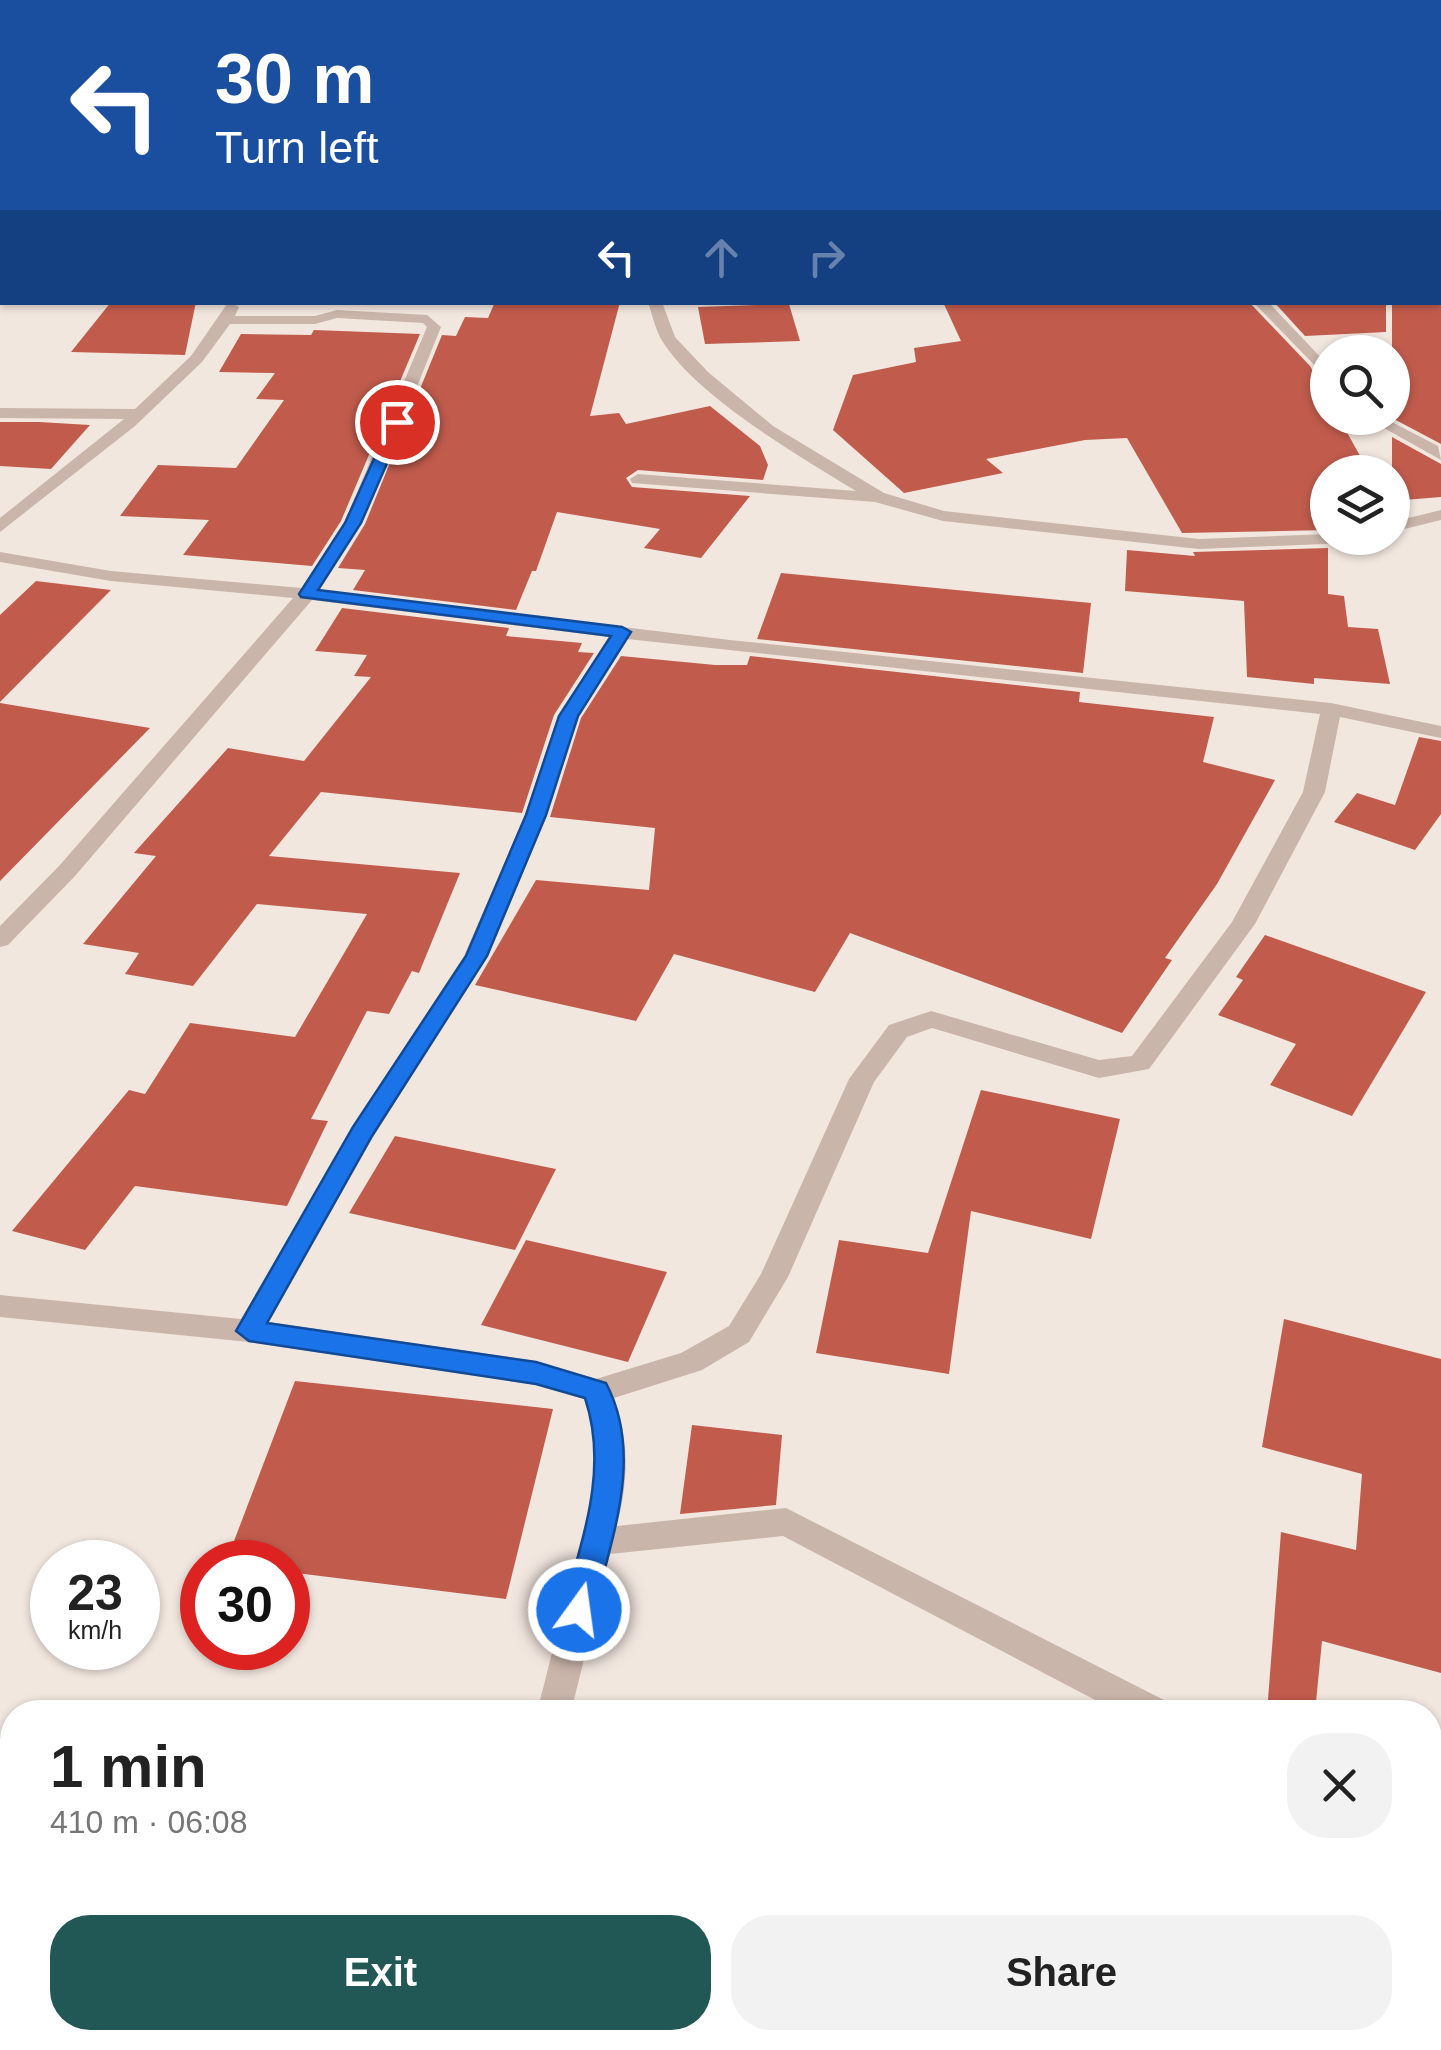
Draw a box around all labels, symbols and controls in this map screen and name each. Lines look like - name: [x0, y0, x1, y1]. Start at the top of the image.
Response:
- icon: left: [50, 40, 180, 170]
- text: 30 m: [215, 40, 375, 118]
- text: Turn left: [215, 122, 378, 173]
- icon: left: [589, 230, 644, 285]
- icon: ahead: [694, 230, 749, 285]
- icon: right: [799, 230, 854, 285]
- map controls: [1310, 335, 1410, 555]
- button: search: [1310, 335, 1410, 435]
- pin: [355, 380, 440, 465]
- icon: arrive: [370, 395, 425, 450]
- button: layers: [1310, 455, 1410, 555]
- speed limit sign: 30: [180, 1540, 310, 1670]
- position arrow: [527, 1558, 631, 1662]
- text: 23: [67, 1565, 123, 1621]
- text: km/h: [68, 1616, 122, 1644]
- text: 1 min: [50, 1733, 207, 1800]
- button: close: [1287, 1733, 1392, 1838]
- text: 410 m · 06:08: [50, 1804, 247, 1840]
- button: Exit: [50, 1915, 711, 2030]
- button: Share: [731, 1915, 1392, 2030]

